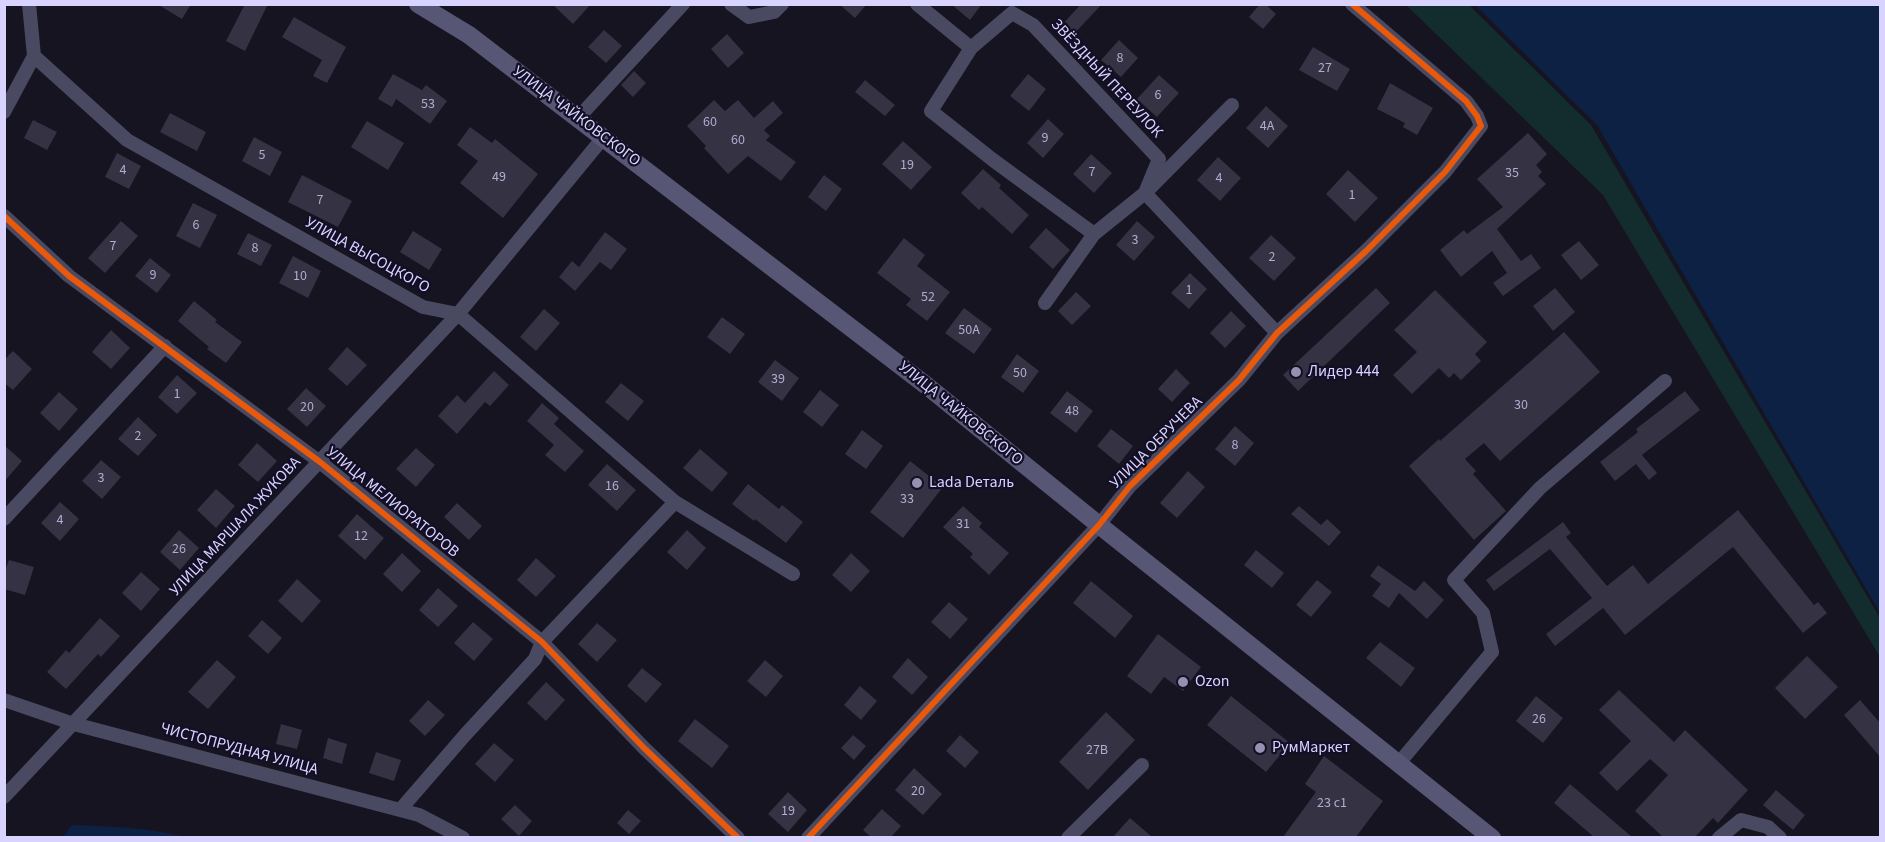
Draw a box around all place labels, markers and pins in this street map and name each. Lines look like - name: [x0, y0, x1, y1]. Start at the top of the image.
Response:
- place label: Лидер 444: [1308, 362, 1380, 382]
- marker: Лидер 444: [1289, 365, 1303, 379]
- place label: Lada Dеталь: [929, 473, 1014, 493]
- marker: Lada Dеталь: [910, 476, 924, 490]
- place label: Ozon: [1195, 672, 1230, 692]
- marker: Ozon: [1176, 675, 1190, 689]
- place label: РумМаркет: [1272, 738, 1350, 758]
- marker: РумМаркет: [1253, 741, 1267, 755]

